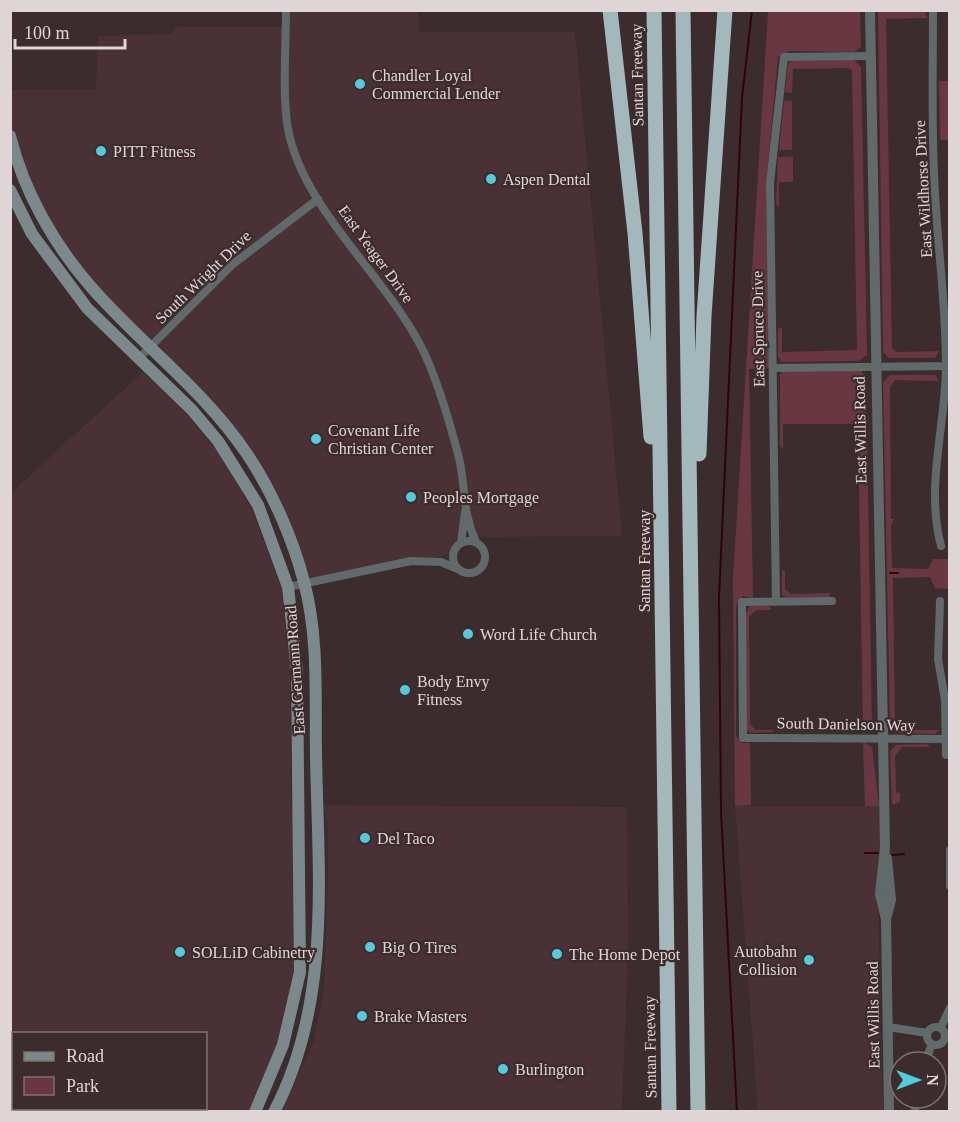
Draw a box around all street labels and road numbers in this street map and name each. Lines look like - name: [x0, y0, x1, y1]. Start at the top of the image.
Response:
- street label: Santan Freeway: [628, 24, 647, 126]
- street label: East Wildhorse Drive: [911, 120, 935, 258]
- street label: East Yeager Drive: [334, 202, 417, 306]
- street label: South Wright Drive: [152, 227, 255, 328]
- street label: East Spruce Drive: [748, 271, 769, 387]
- street label: East Willis Road: [851, 376, 869, 484]
- street label: Santan Freeway: [636, 510, 654, 612]
- street label: East Germann Road: [282, 605, 308, 735]
- street label: South Danielson Way: [776, 714, 916, 735]
- street label: East Willis Road: [864, 961, 882, 1069]
- street label: Santan Freeway: [641, 996, 660, 1098]

